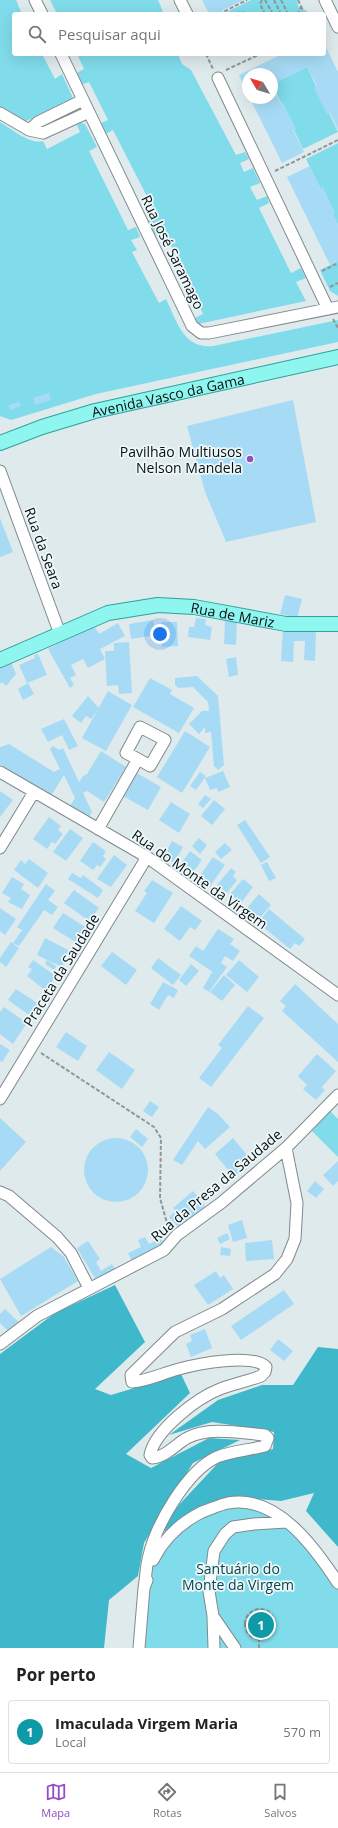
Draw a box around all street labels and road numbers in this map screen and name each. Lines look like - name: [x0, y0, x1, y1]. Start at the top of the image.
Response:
- street label: Rua José Saramago: [137, 192, 209, 312]
- street label: Avenida Vasco da Gama: [90, 369, 246, 421]
- street label: Rua da Seara: [20, 505, 68, 591]
- street label: Rua de Mariz: [189, 597, 277, 631]
- street label: Rua do Monte da Virgem: [128, 825, 272, 933]
- street label: Praceta da Saudade: [19, 910, 103, 1030]
- street label: Rua da Presa da Saudade: [146, 1124, 286, 1245]

